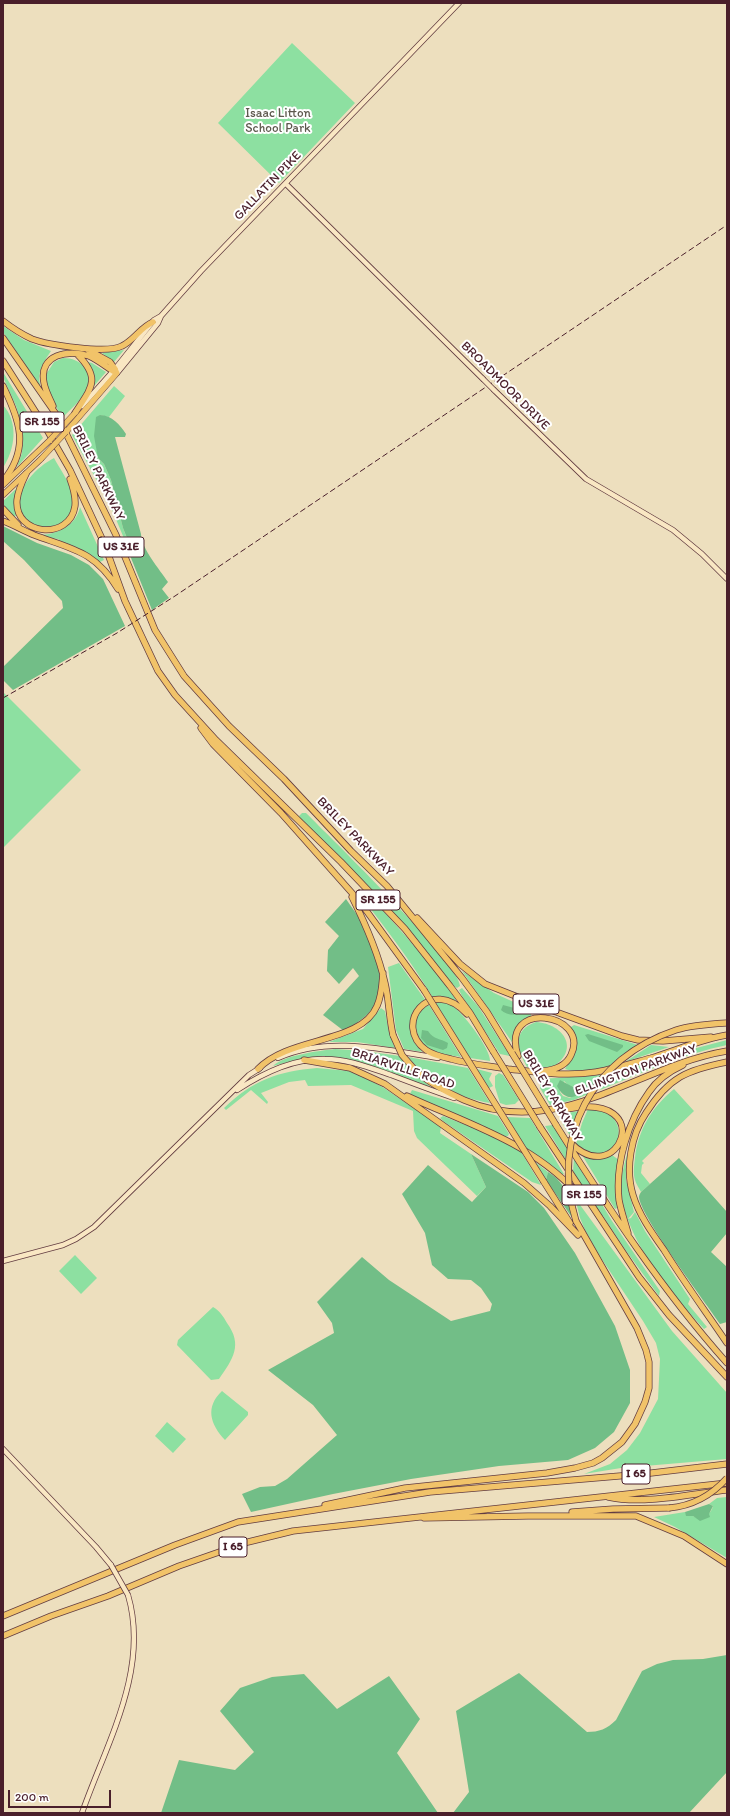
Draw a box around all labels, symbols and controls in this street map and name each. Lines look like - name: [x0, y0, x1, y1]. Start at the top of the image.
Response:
- park label: Isaac Litton School Park: [245, 106, 311, 137]
- street label: GALLATIN PIKE: [231, 148, 305, 224]
- street label: BROADMOOR DRIVE: [457, 338, 553, 434]
- road number: SR 155: [20, 412, 64, 432]
- street label: BRILEY PARKWAY: [68, 423, 128, 523]
- road number: US 31E: [98, 537, 144, 557]
- street label: BRILEY PARKWAY: [313, 794, 397, 880]
- road number: SR 155: [356, 890, 400, 910]
- road number: US 31E: [513, 994, 559, 1014]
- street label: ELLINGTON PARKWAY: [573, 1041, 699, 1099]
- street label: BRIARVILLE ROAD: [350, 1045, 456, 1093]
- street label: BRILEY PARKWAY: [519, 1047, 585, 1145]
- road number: SR 155: [562, 1185, 606, 1205]
- road number: I 65: [622, 1464, 650, 1484]
- road number: I 65: [219, 1537, 247, 1557]
- scale bar: [10, 1782, 113, 1808]
- text: 200 m: [15, 1790, 49, 1804]

